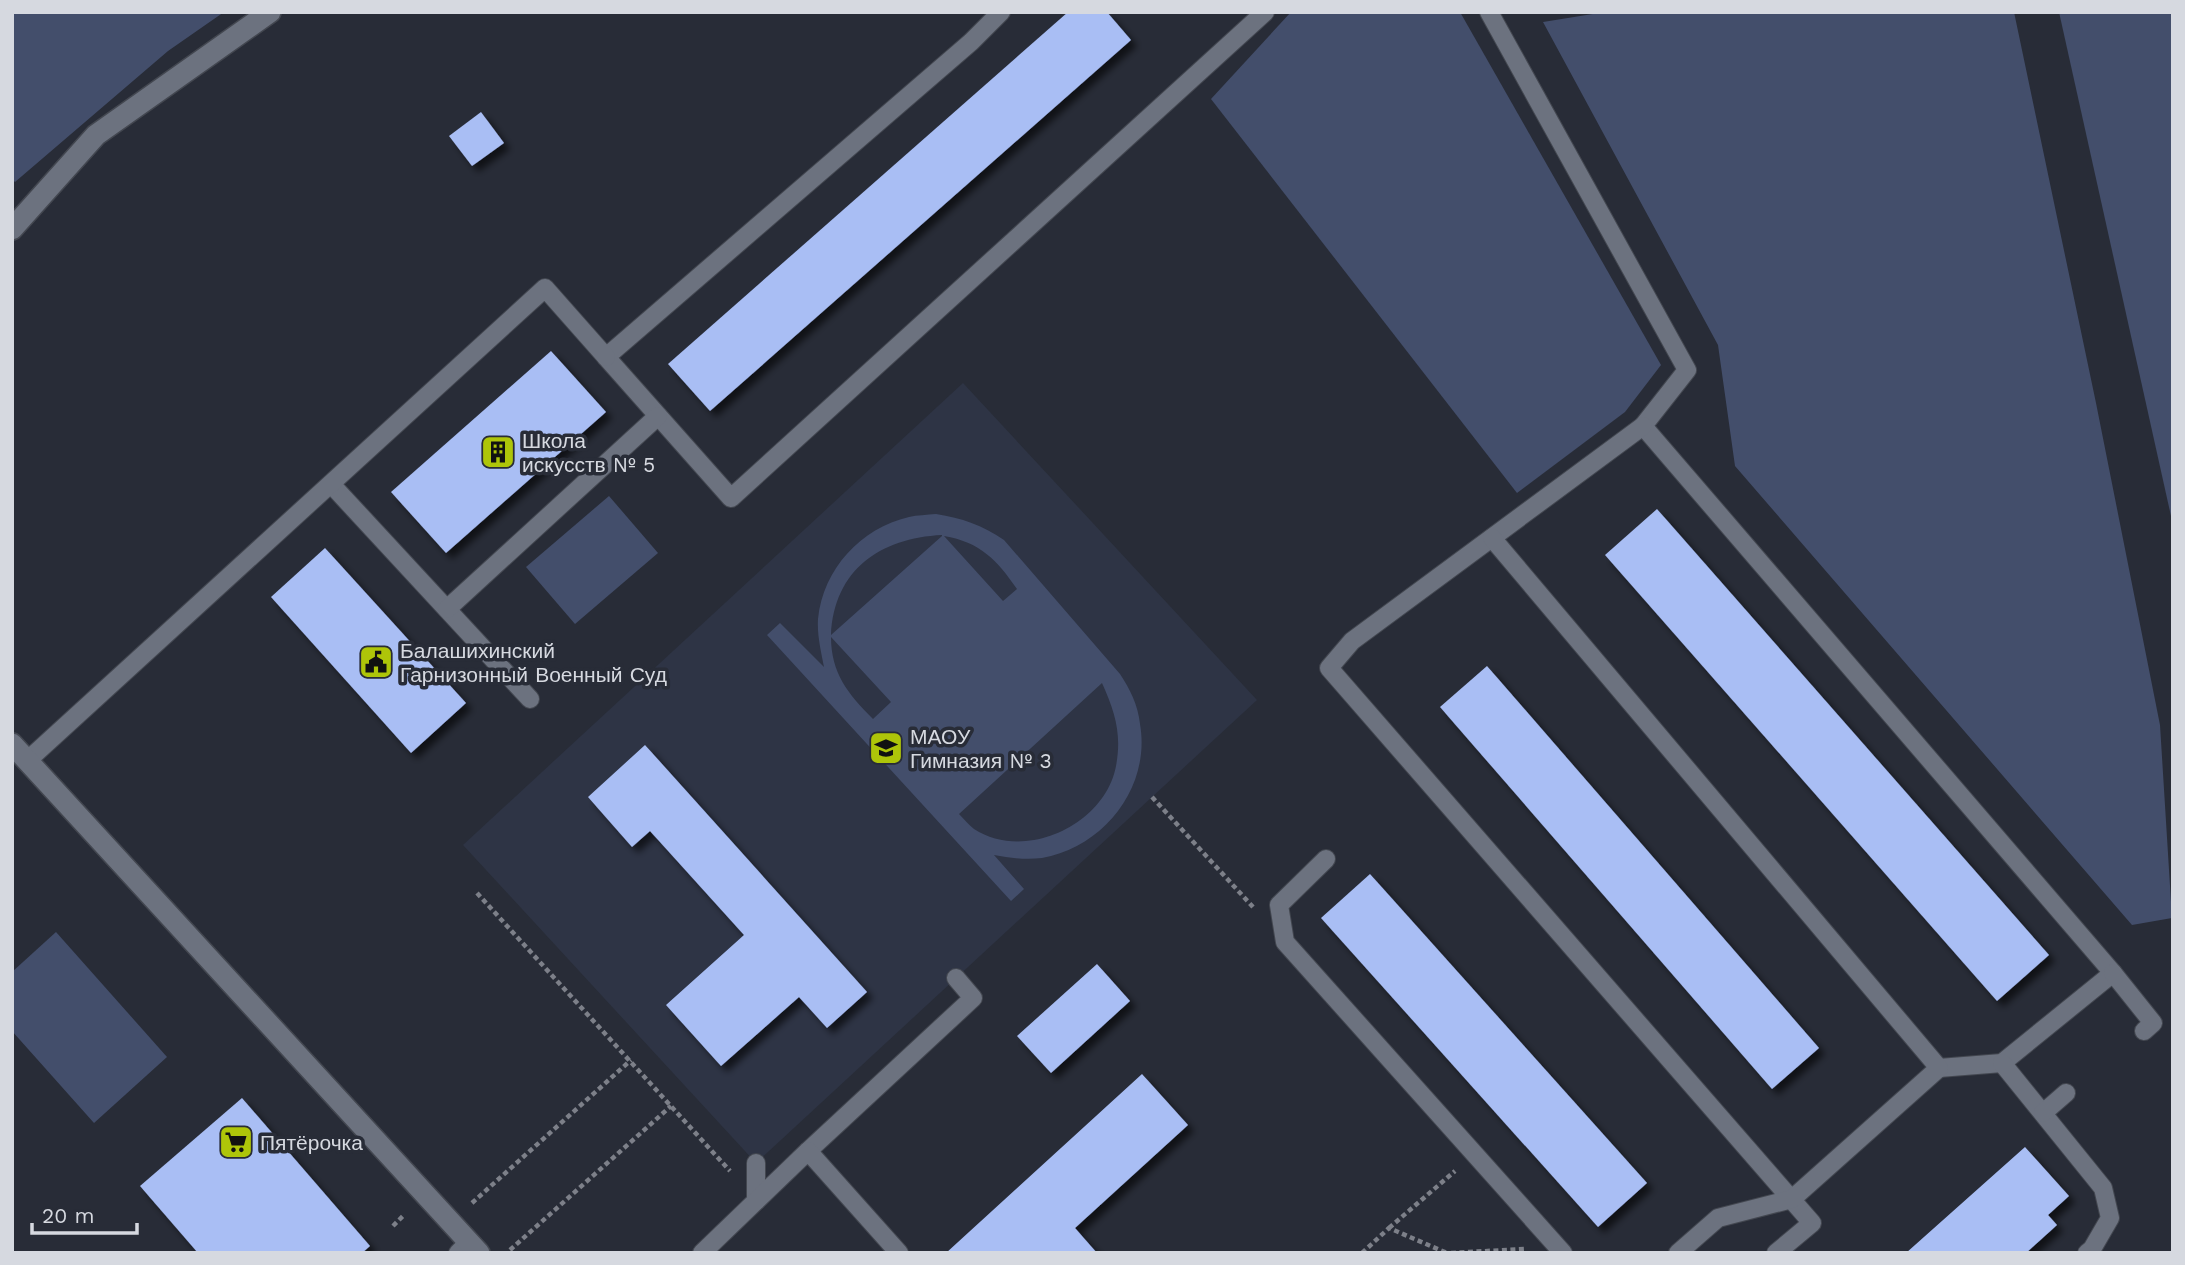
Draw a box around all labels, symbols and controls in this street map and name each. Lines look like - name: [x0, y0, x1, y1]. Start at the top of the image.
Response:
- place label: Школа искусств № 5: [522, 428, 655, 477]
- building icon: Школа искусств № 5: [479, 433, 517, 471]
- place label: Балашихинский Гарнизонный Военный Суд: [400, 638, 667, 687]
- public building icon: Балашихинский Гарнизонный Военный Суд: [357, 643, 395, 681]
- place label: МАОУ Гимназия № 3: [910, 724, 1052, 773]
- school or university icon: МАОУ Гимназия № 3: [867, 729, 905, 767]
- supermarket icon: Пятёрочка: [217, 1123, 255, 1161]
- place label: Пятёрочка: [260, 1130, 363, 1155]
- scale bar: [32, 1192, 136, 1236]
- text: 20 m: [42, 1203, 94, 1228]

